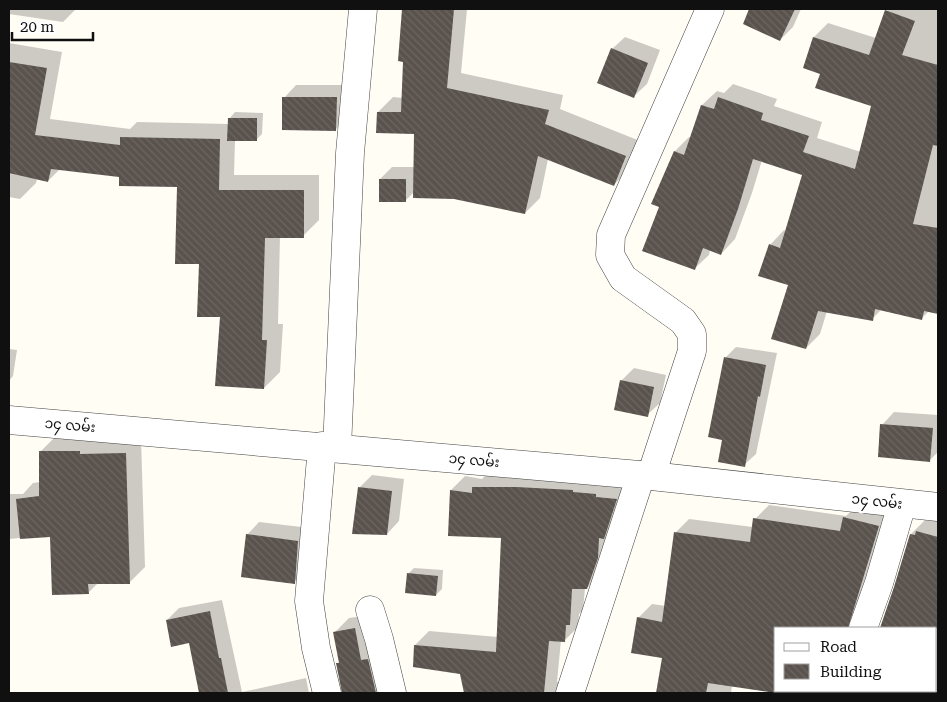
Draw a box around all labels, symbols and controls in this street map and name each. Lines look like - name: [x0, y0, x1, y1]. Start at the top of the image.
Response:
- scale bar: [12, 10, 94, 42]
- text: 20 m: [20, 18, 55, 36]
- street label: ၁၄ လမ်း: [44, 413, 96, 439]
- street label: ၁၄ လမ်း: [448, 448, 500, 474]
- street label: ၁၄ လမ်း: [850, 488, 903, 516]
- legend: [774, 627, 937, 692]
- text: Road: [820, 638, 857, 656]
- text: Building: [820, 663, 882, 681]

